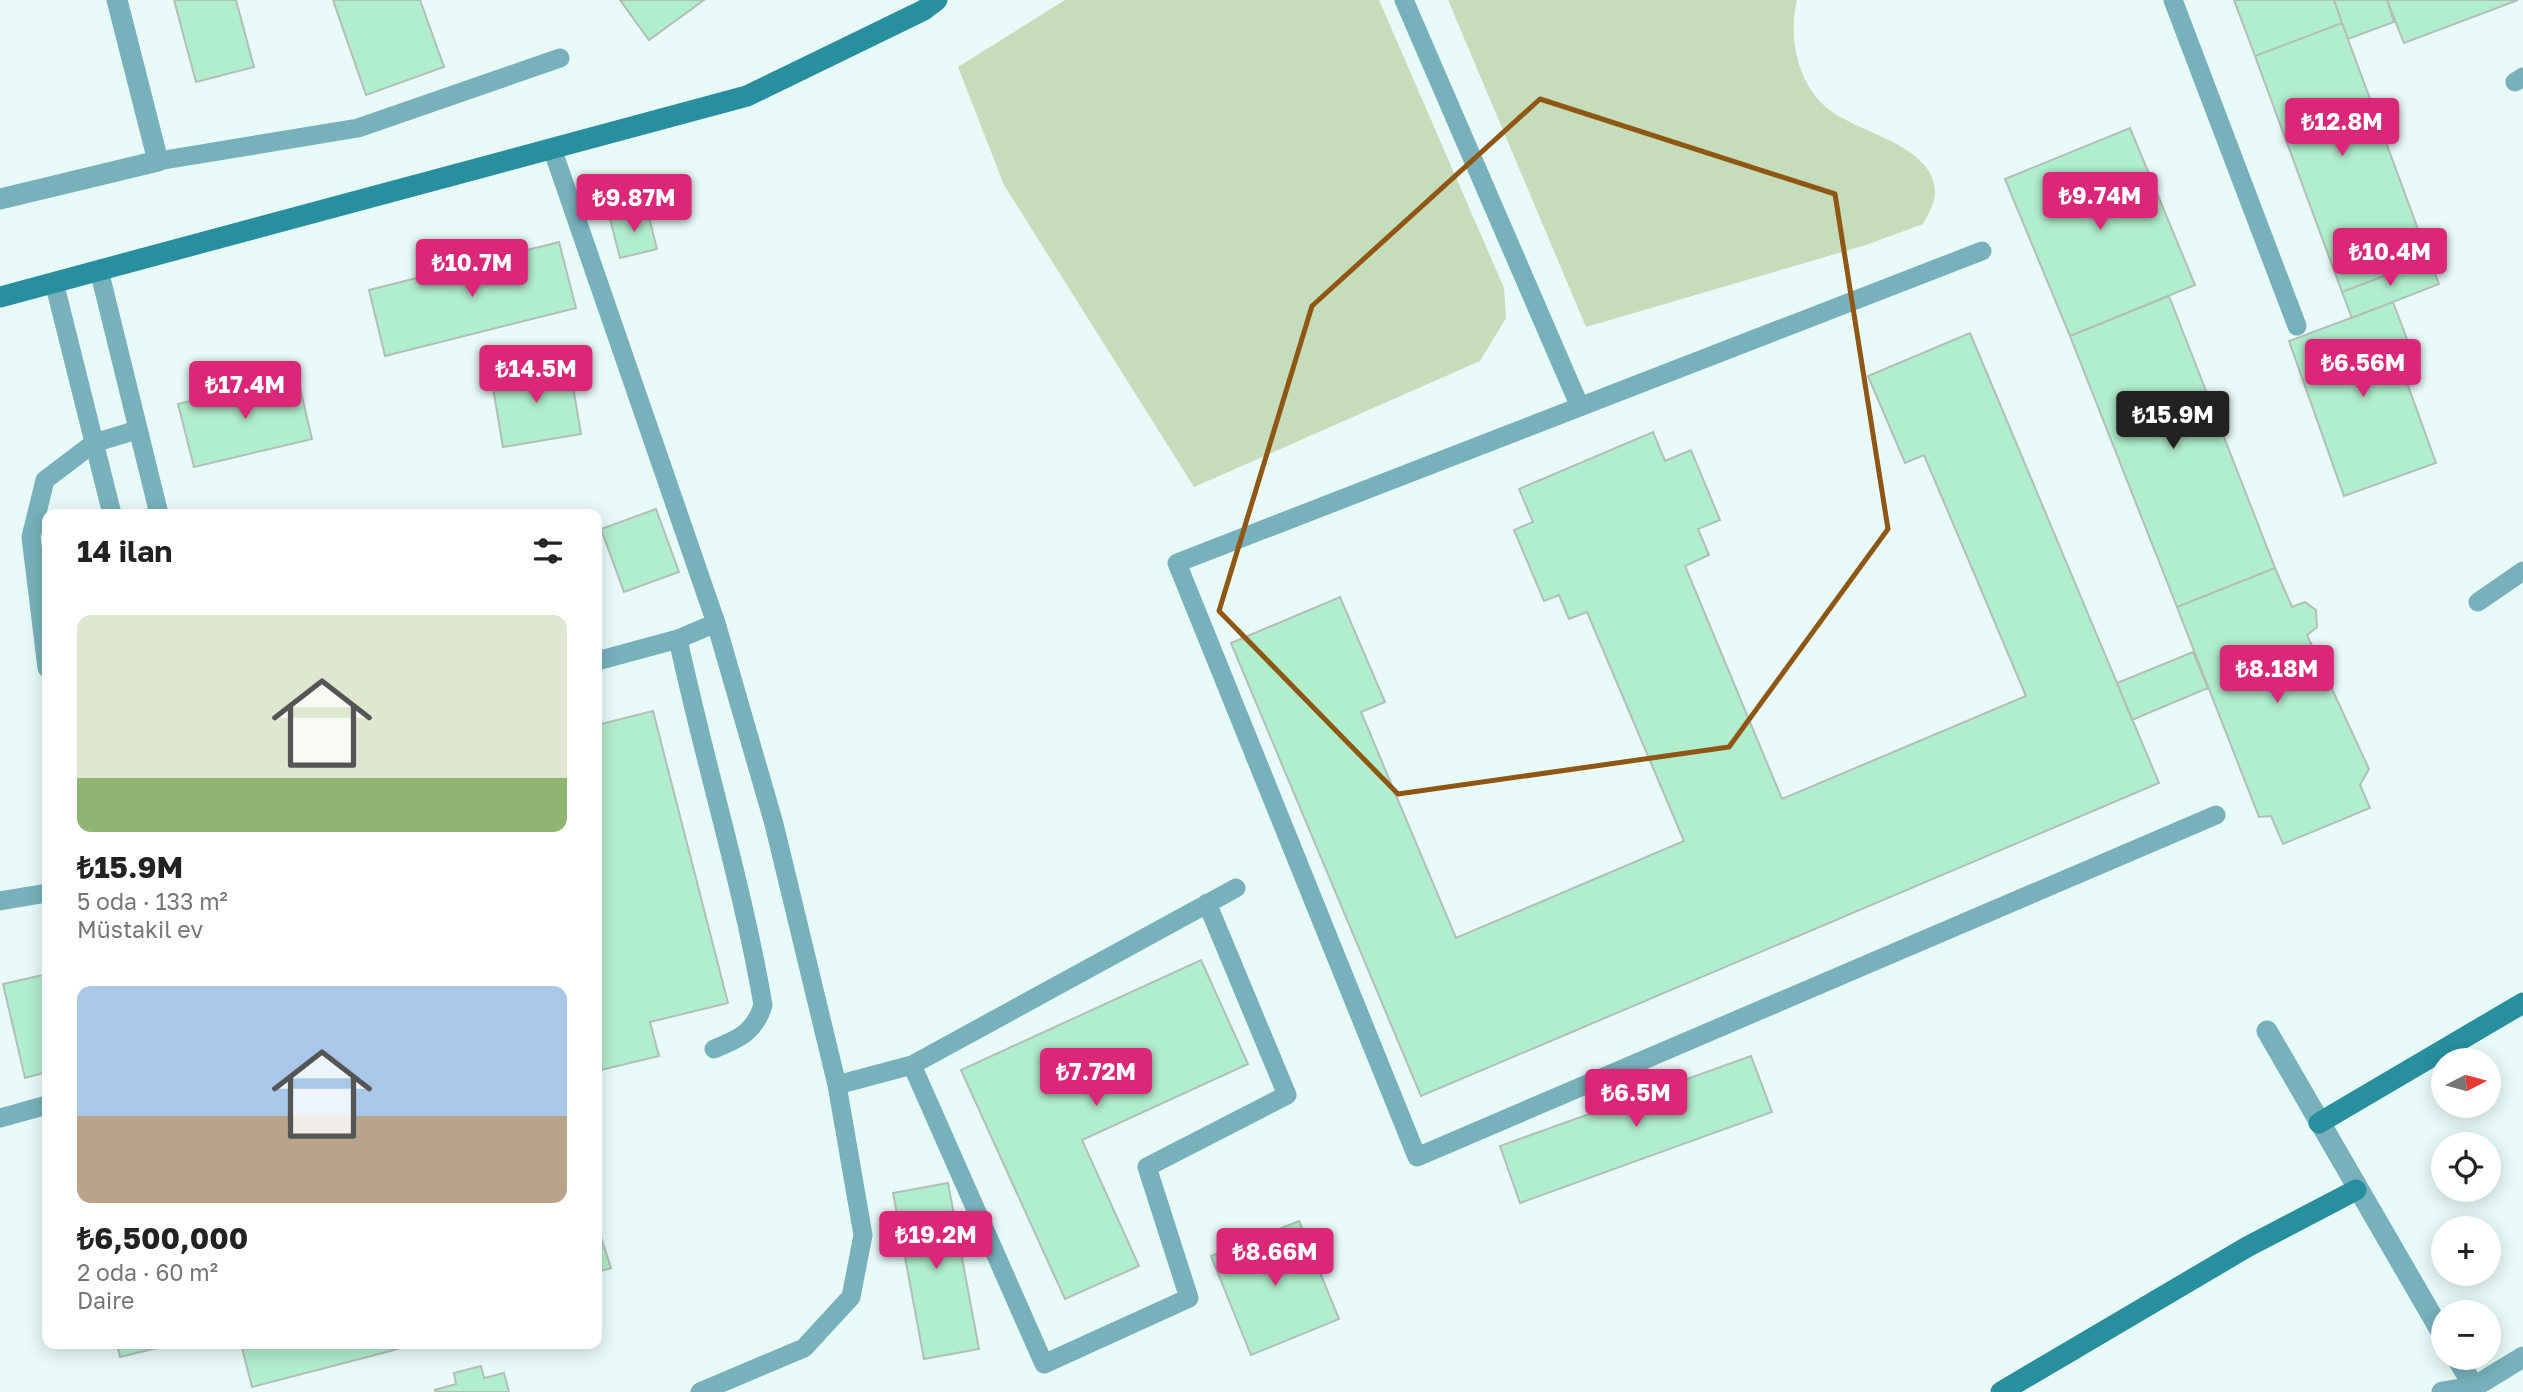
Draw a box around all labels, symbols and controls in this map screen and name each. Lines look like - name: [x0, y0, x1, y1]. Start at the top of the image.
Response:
- pin: ₺12.8M: [2285, 99, 2399, 158]
- text: ₺12.8M: [2301, 107, 2383, 135]
- pin: ₺9.74M: [2043, 173, 2157, 232]
- pin: ₺9.87M: [577, 174, 691, 234]
- text: ₺9.74M: [2059, 181, 2141, 209]
- text: ₺9.87M: [593, 183, 675, 211]
- pin: ₺10.4M: [2333, 229, 2447, 288]
- text: ₺10.4M: [2349, 237, 2431, 265]
- pin: ₺10.7M: [415, 240, 529, 299]
- text: ₺10.7M: [432, 248, 512, 276]
- pin: ₺6.56M: [2306, 340, 2420, 399]
- pin: ₺14.5M: [479, 346, 593, 405]
- text: ₺6.56M: [2321, 348, 2405, 376]
- text: ₺14.5M: [495, 354, 577, 382]
- pin: ₺17.4M: [188, 362, 302, 421]
- text: ₺17.4M: [205, 370, 285, 398]
- pin: ₺15.9M: [2116, 392, 2230, 451]
- text: ₺15.9M: [2132, 400, 2214, 428]
- icon: filters: [529, 532, 567, 570]
- text: 14 ilan: [77, 533, 173, 569]
- pin: ₺8.18M: [2220, 646, 2334, 705]
- text: ₺8.18M: [2236, 654, 2318, 682]
- icon: home: [259, 660, 385, 786]
- text: ₺15.9M: [77, 849, 183, 885]
- text: 5 oda · 133 m²: [77, 887, 228, 915]
- text: Müstakil ev: [77, 915, 203, 943]
- icon: home: [259, 1031, 385, 1157]
- pin: ₺7.72M: [1039, 1048, 1153, 1108]
- north arrow: [2431, 1048, 2501, 1118]
- map controls: [2431, 1048, 2501, 1370]
- text: ₺7.72M: [1056, 1057, 1136, 1085]
- pin: ₺6.5M: [1587, 1070, 1685, 1129]
- text: ₺6.5M: [1601, 1078, 1671, 1106]
- button: locate: [2431, 1132, 2501, 1202]
- pin: ₺19.2M: [879, 1212, 993, 1271]
- button: +: [2431, 1216, 2501, 1286]
- text: ₺6,500,000: [77, 1220, 248, 1256]
- text: ₺19.2M: [895, 1220, 977, 1248]
- pin: ₺8.66M: [1218, 1228, 1332, 1288]
- text: ₺8.66M: [1233, 1237, 1317, 1265]
- text: 2 oda · 60 m²: [77, 1258, 218, 1286]
- text: Daire: [77, 1286, 134, 1314]
- button: −: [2431, 1300, 2501, 1370]

